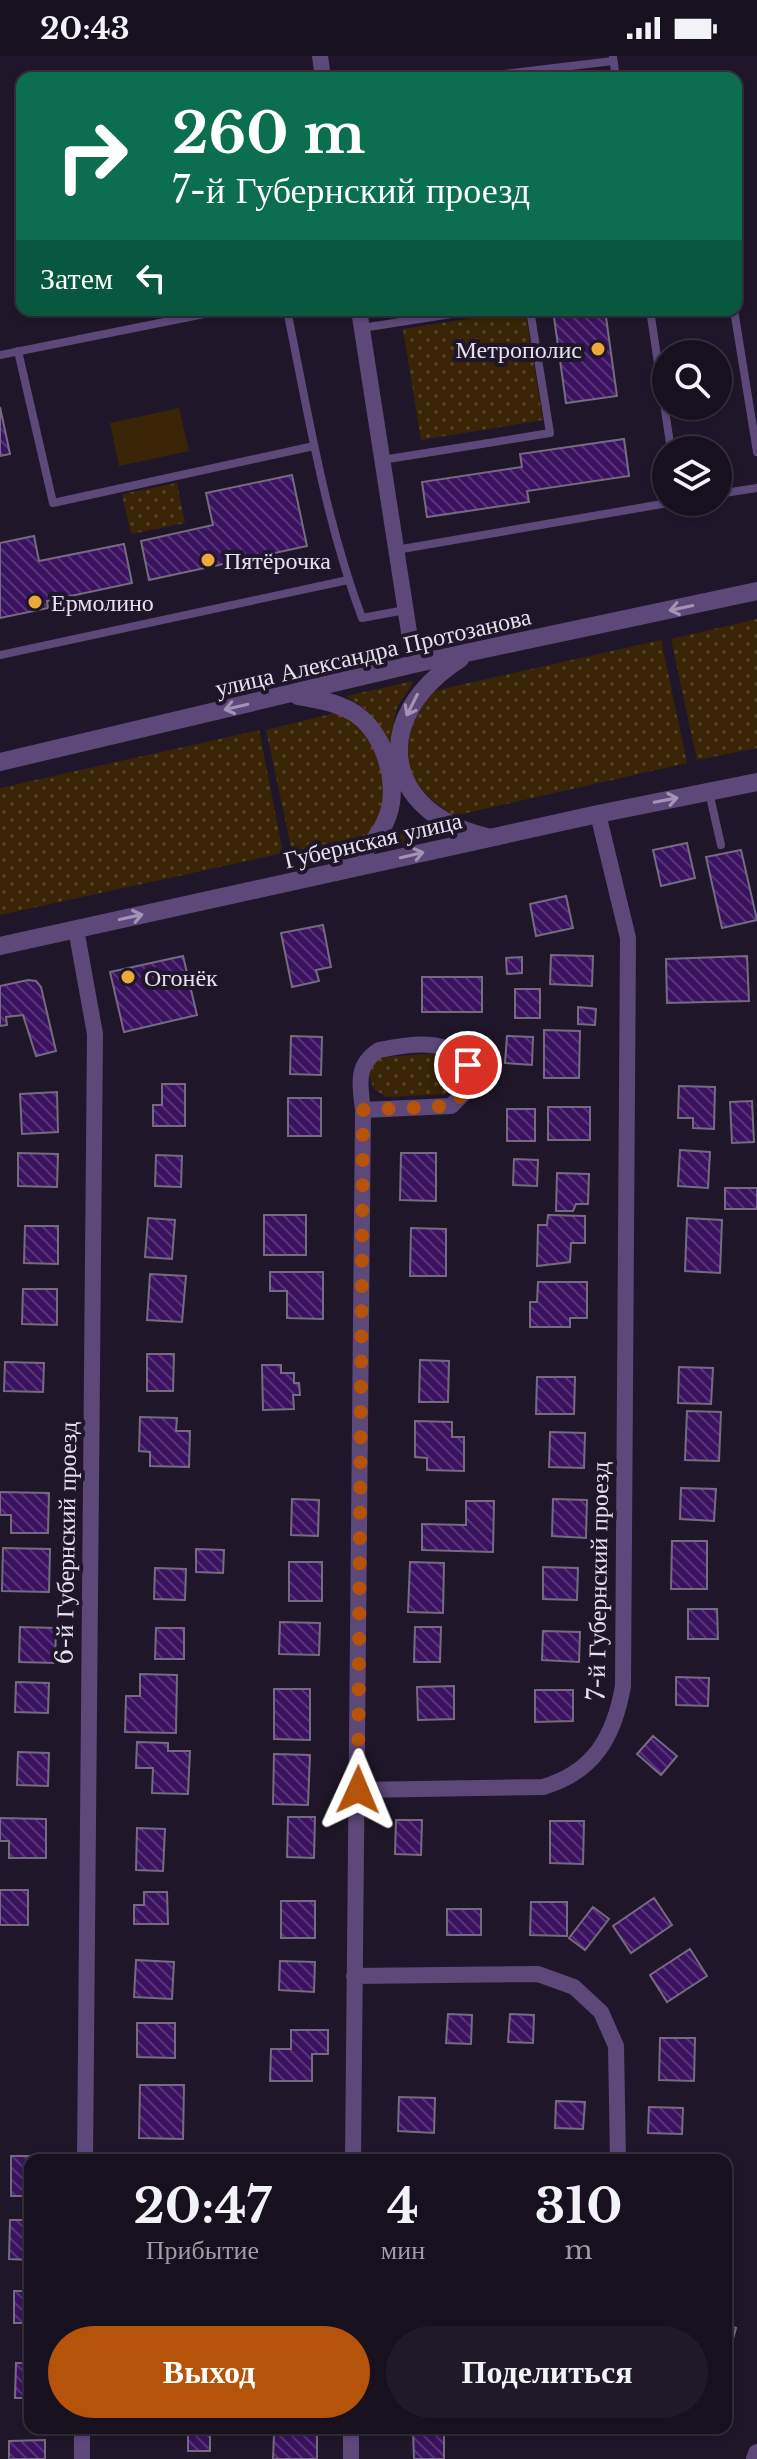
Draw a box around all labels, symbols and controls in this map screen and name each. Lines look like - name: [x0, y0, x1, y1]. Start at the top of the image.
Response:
- text: 20:43: [40, 10, 130, 47]
- text: 260 m: [172, 99, 365, 168]
- icon: right: [40, 104, 144, 208]
- text: 7-й Губернский проезд: [172, 168, 530, 213]
- icon: left: [129, 256, 173, 300]
- text: Затем: [40, 260, 113, 297]
- place label: Метрополис: [456, 335, 582, 364]
- marker: Метрополис: [589, 340, 607, 358]
- map controls: [652, 340, 732, 516]
- button: search: [652, 340, 732, 420]
- button: layers: [652, 436, 732, 516]
- place label: Пятёрочка: [224, 546, 331, 575]
- marker: Пятёрочка: [199, 551, 217, 569]
- place label: Ермолино: [51, 588, 154, 617]
- marker: Ермолино: [26, 593, 44, 611]
- street label: улица Александра Протозанова: [212, 601, 534, 702]
- one-way arrow: [668, 601, 694, 616]
- one-way arrow: [403, 692, 419, 716]
- one-way arrow: [223, 700, 249, 715]
- one-way arrow: [653, 792, 679, 807]
- street label: Губернская улица: [281, 805, 465, 875]
- one-way arrow: [399, 847, 424, 862]
- one-way arrow: [118, 909, 143, 924]
- place label: Огонёк: [144, 963, 218, 992]
- marker: Огонёк: [119, 968, 137, 986]
- pin: [434, 1031, 502, 1099]
- icon: arrive: [446, 1043, 490, 1087]
- street label: 6-й Губернский проезд: [49, 1421, 83, 1665]
- street label: 7-й Губернский проезд: [581, 1461, 615, 1701]
- position arrow: [316, 1748, 400, 1832]
- text: 20:47: [134, 2176, 271, 2236]
- text: 4: [387, 2176, 419, 2236]
- text: 310: [535, 2176, 622, 2236]
- text: Прибытие: [146, 2234, 259, 2266]
- text: мин: [381, 2234, 425, 2266]
- text: m: [565, 2234, 593, 2266]
- button: Выход: [48, 2326, 370, 2418]
- button: Поделиться: [386, 2326, 708, 2418]

